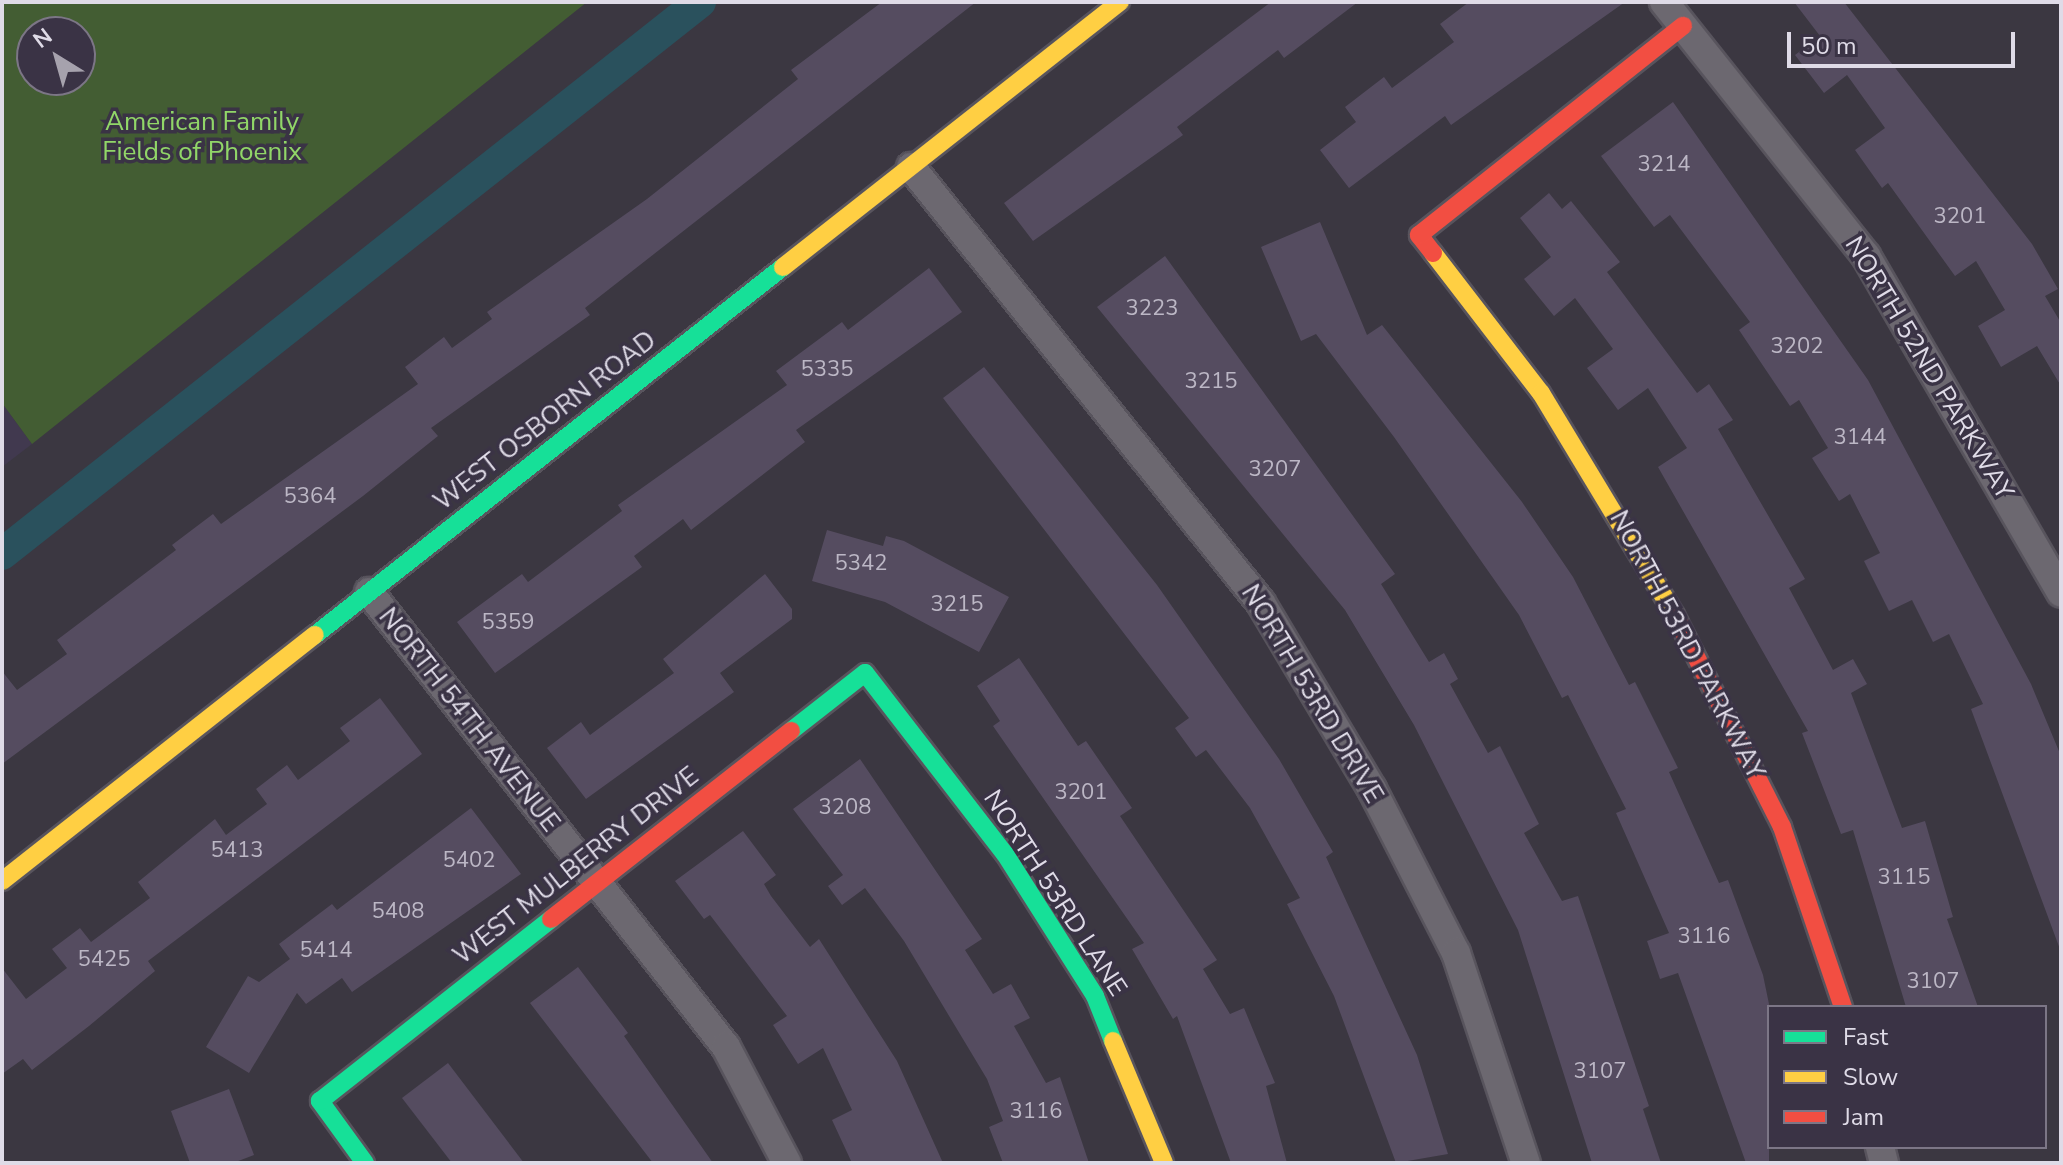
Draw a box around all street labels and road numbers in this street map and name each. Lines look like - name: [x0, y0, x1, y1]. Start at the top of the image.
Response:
- street label: NORTH 52ND PARKWAY: [1838, 231, 2020, 505]
- street label: WEST OSBORN ROAD: [428, 325, 662, 517]
- street label: NORTH 53RD PARKWAY: [1603, 505, 1771, 785]
- street label: NORTH 53RD DRIVE: [1234, 579, 1390, 809]
- street label: NORTH 54TH AVENUE: [372, 602, 566, 838]
- street label: WEST MULBERRY DRIVE: [447, 761, 705, 971]
- street label: NORTH 53RD LANE: [977, 784, 1133, 1002]

